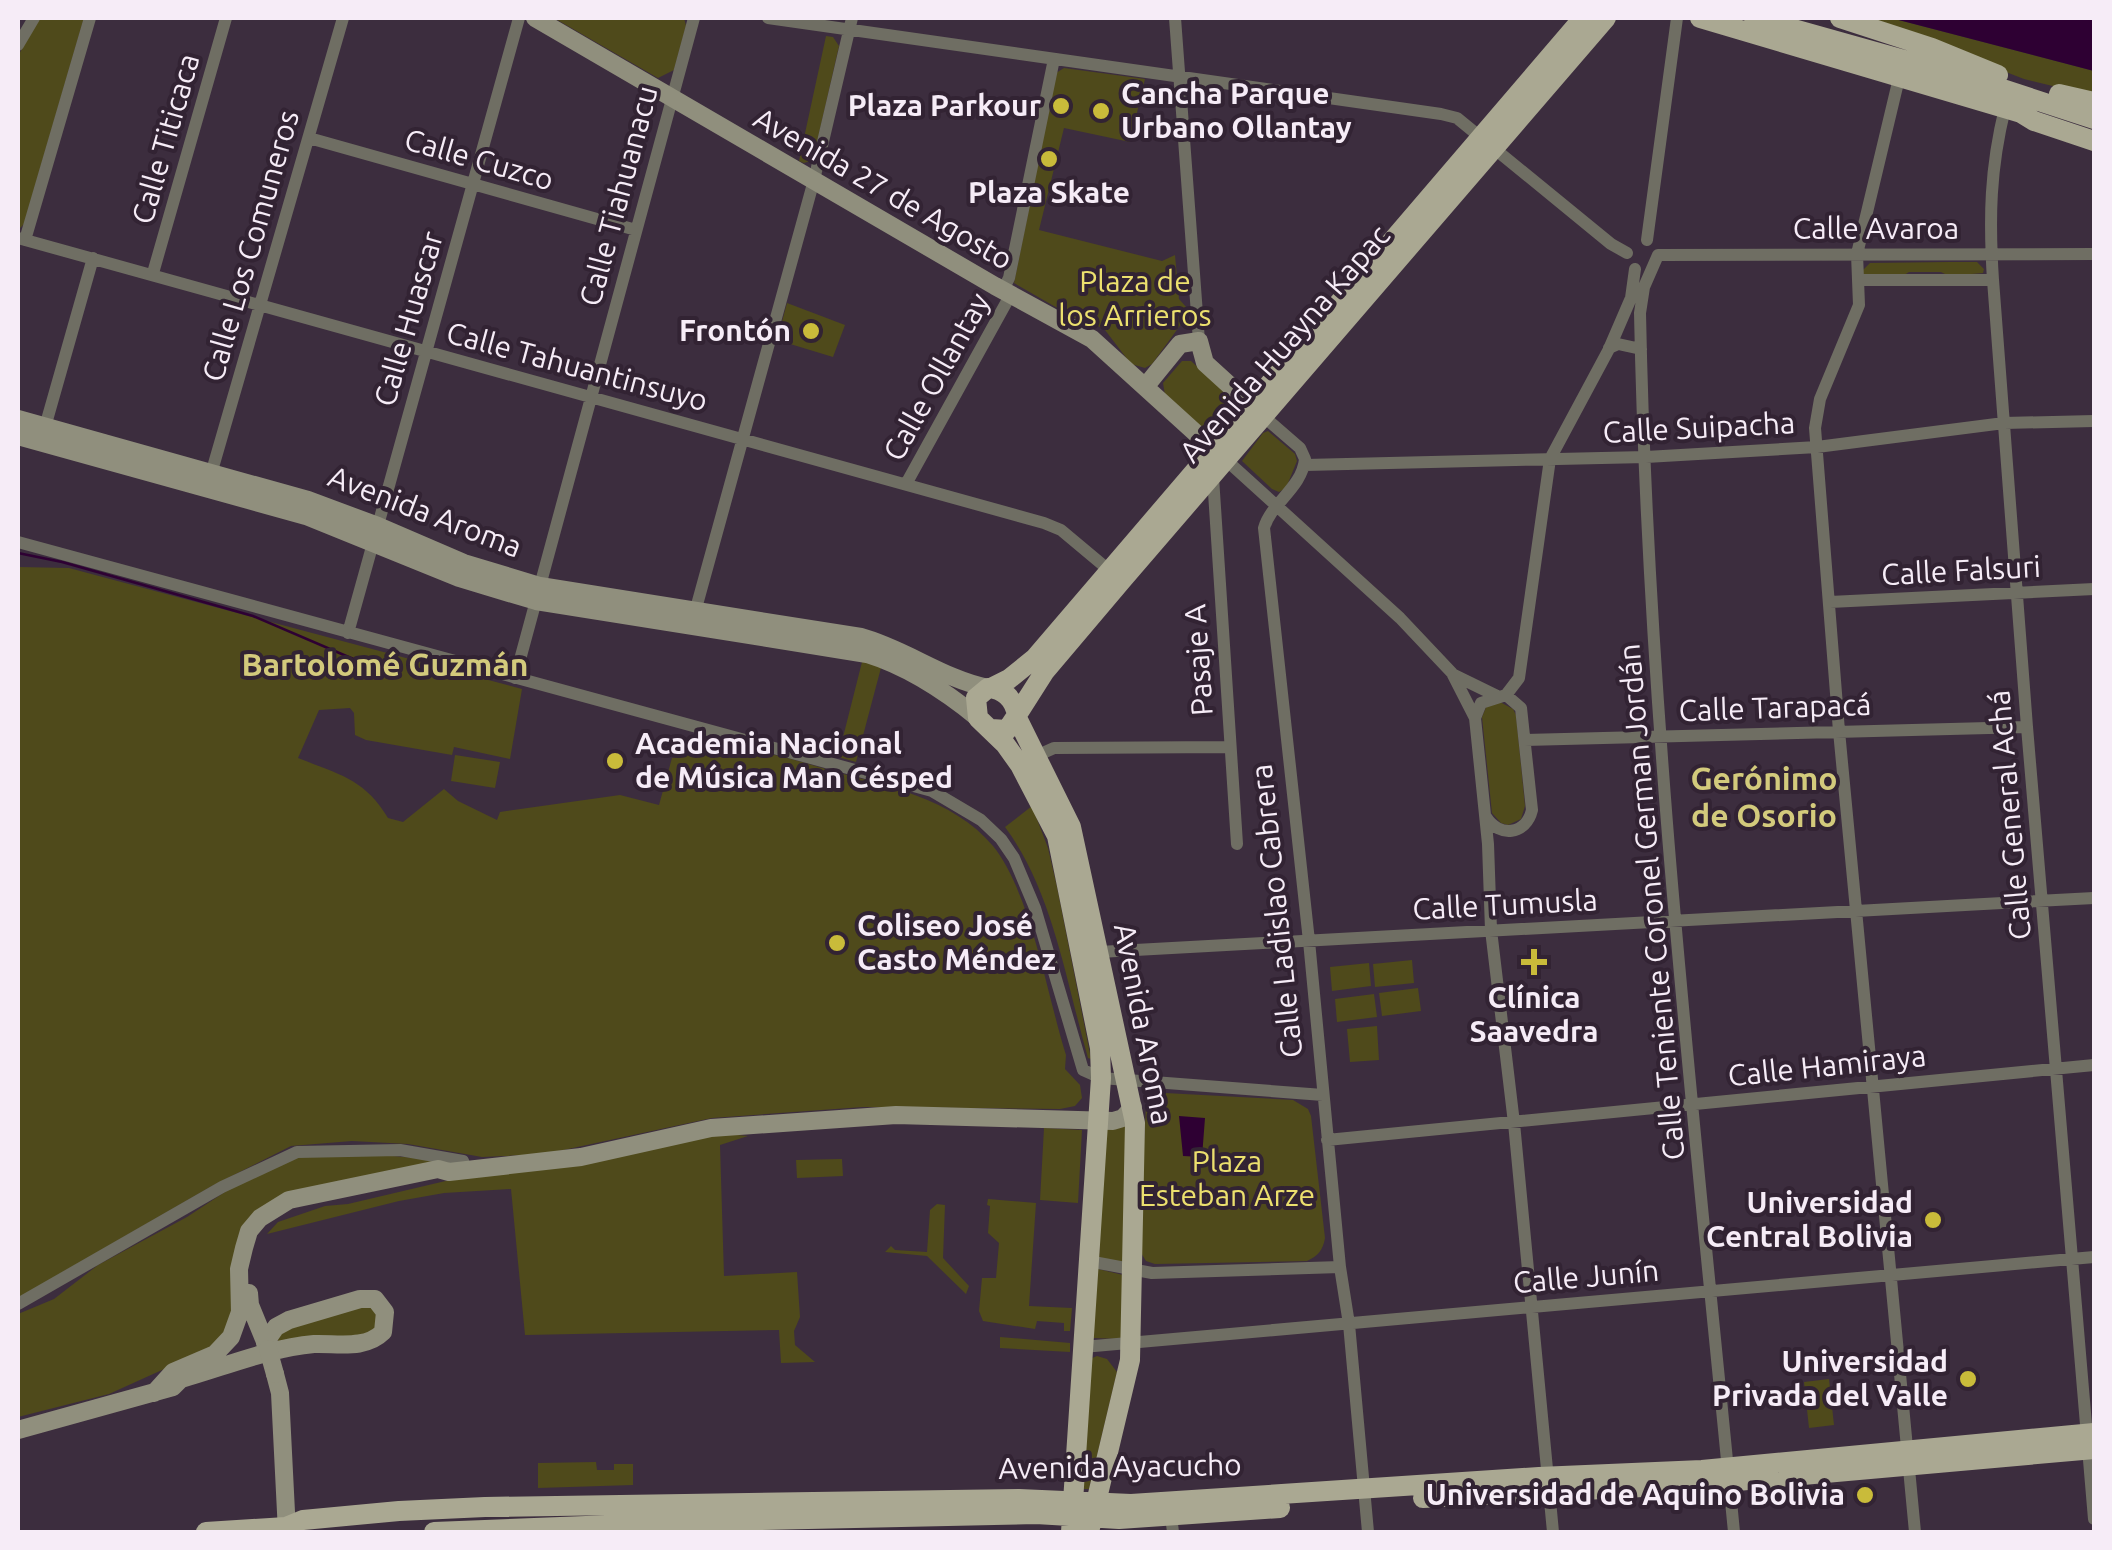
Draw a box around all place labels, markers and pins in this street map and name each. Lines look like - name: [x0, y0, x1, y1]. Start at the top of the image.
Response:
- place label: Cancha Parque Urbano Ollantay: [1121, 76, 1352, 144]
- place label: Plaza Parkour: [848, 88, 1042, 122]
- marker: Plaza Parkour: [1050, 95, 1072, 117]
- marker: Cancha Parque Urbano Ollantay: [1090, 100, 1112, 122]
- marker: Plaza Skate: [1038, 148, 1060, 170]
- place label: Plaza Skate: [968, 175, 1130, 209]
- place label: Frontón: [679, 313, 791, 347]
- marker: Frontón: [800, 320, 822, 342]
- place label: Academia Nacional de Música Man Césped: [635, 726, 953, 794]
- marker: Academia Nacional de Música Man Césped: [604, 750, 626, 772]
- place label: Coliseo José Casto Méndez: [857, 908, 1056, 976]
- marker: Coliseo José Casto Méndez: [826, 932, 848, 954]
- marker: Clínica Saavedra: [1521, 949, 1547, 975]
- place label: Clínica Saavedra: [1470, 980, 1598, 1048]
- place label: Universidad Central Bolivia: [1706, 1185, 1913, 1253]
- marker: Universidad Central Bolivia: [1922, 1209, 1944, 1231]
- place label: Universidad Privada del Valle: [1712, 1344, 1948, 1412]
- marker: Universidad Privada del Valle: [1957, 1368, 1979, 1390]
- place label: Universidad de Aquino Bolivia: [1426, 1477, 1845, 1511]
- marker: Universidad de Aquino Bolivia: [1854, 1484, 1876, 1506]

